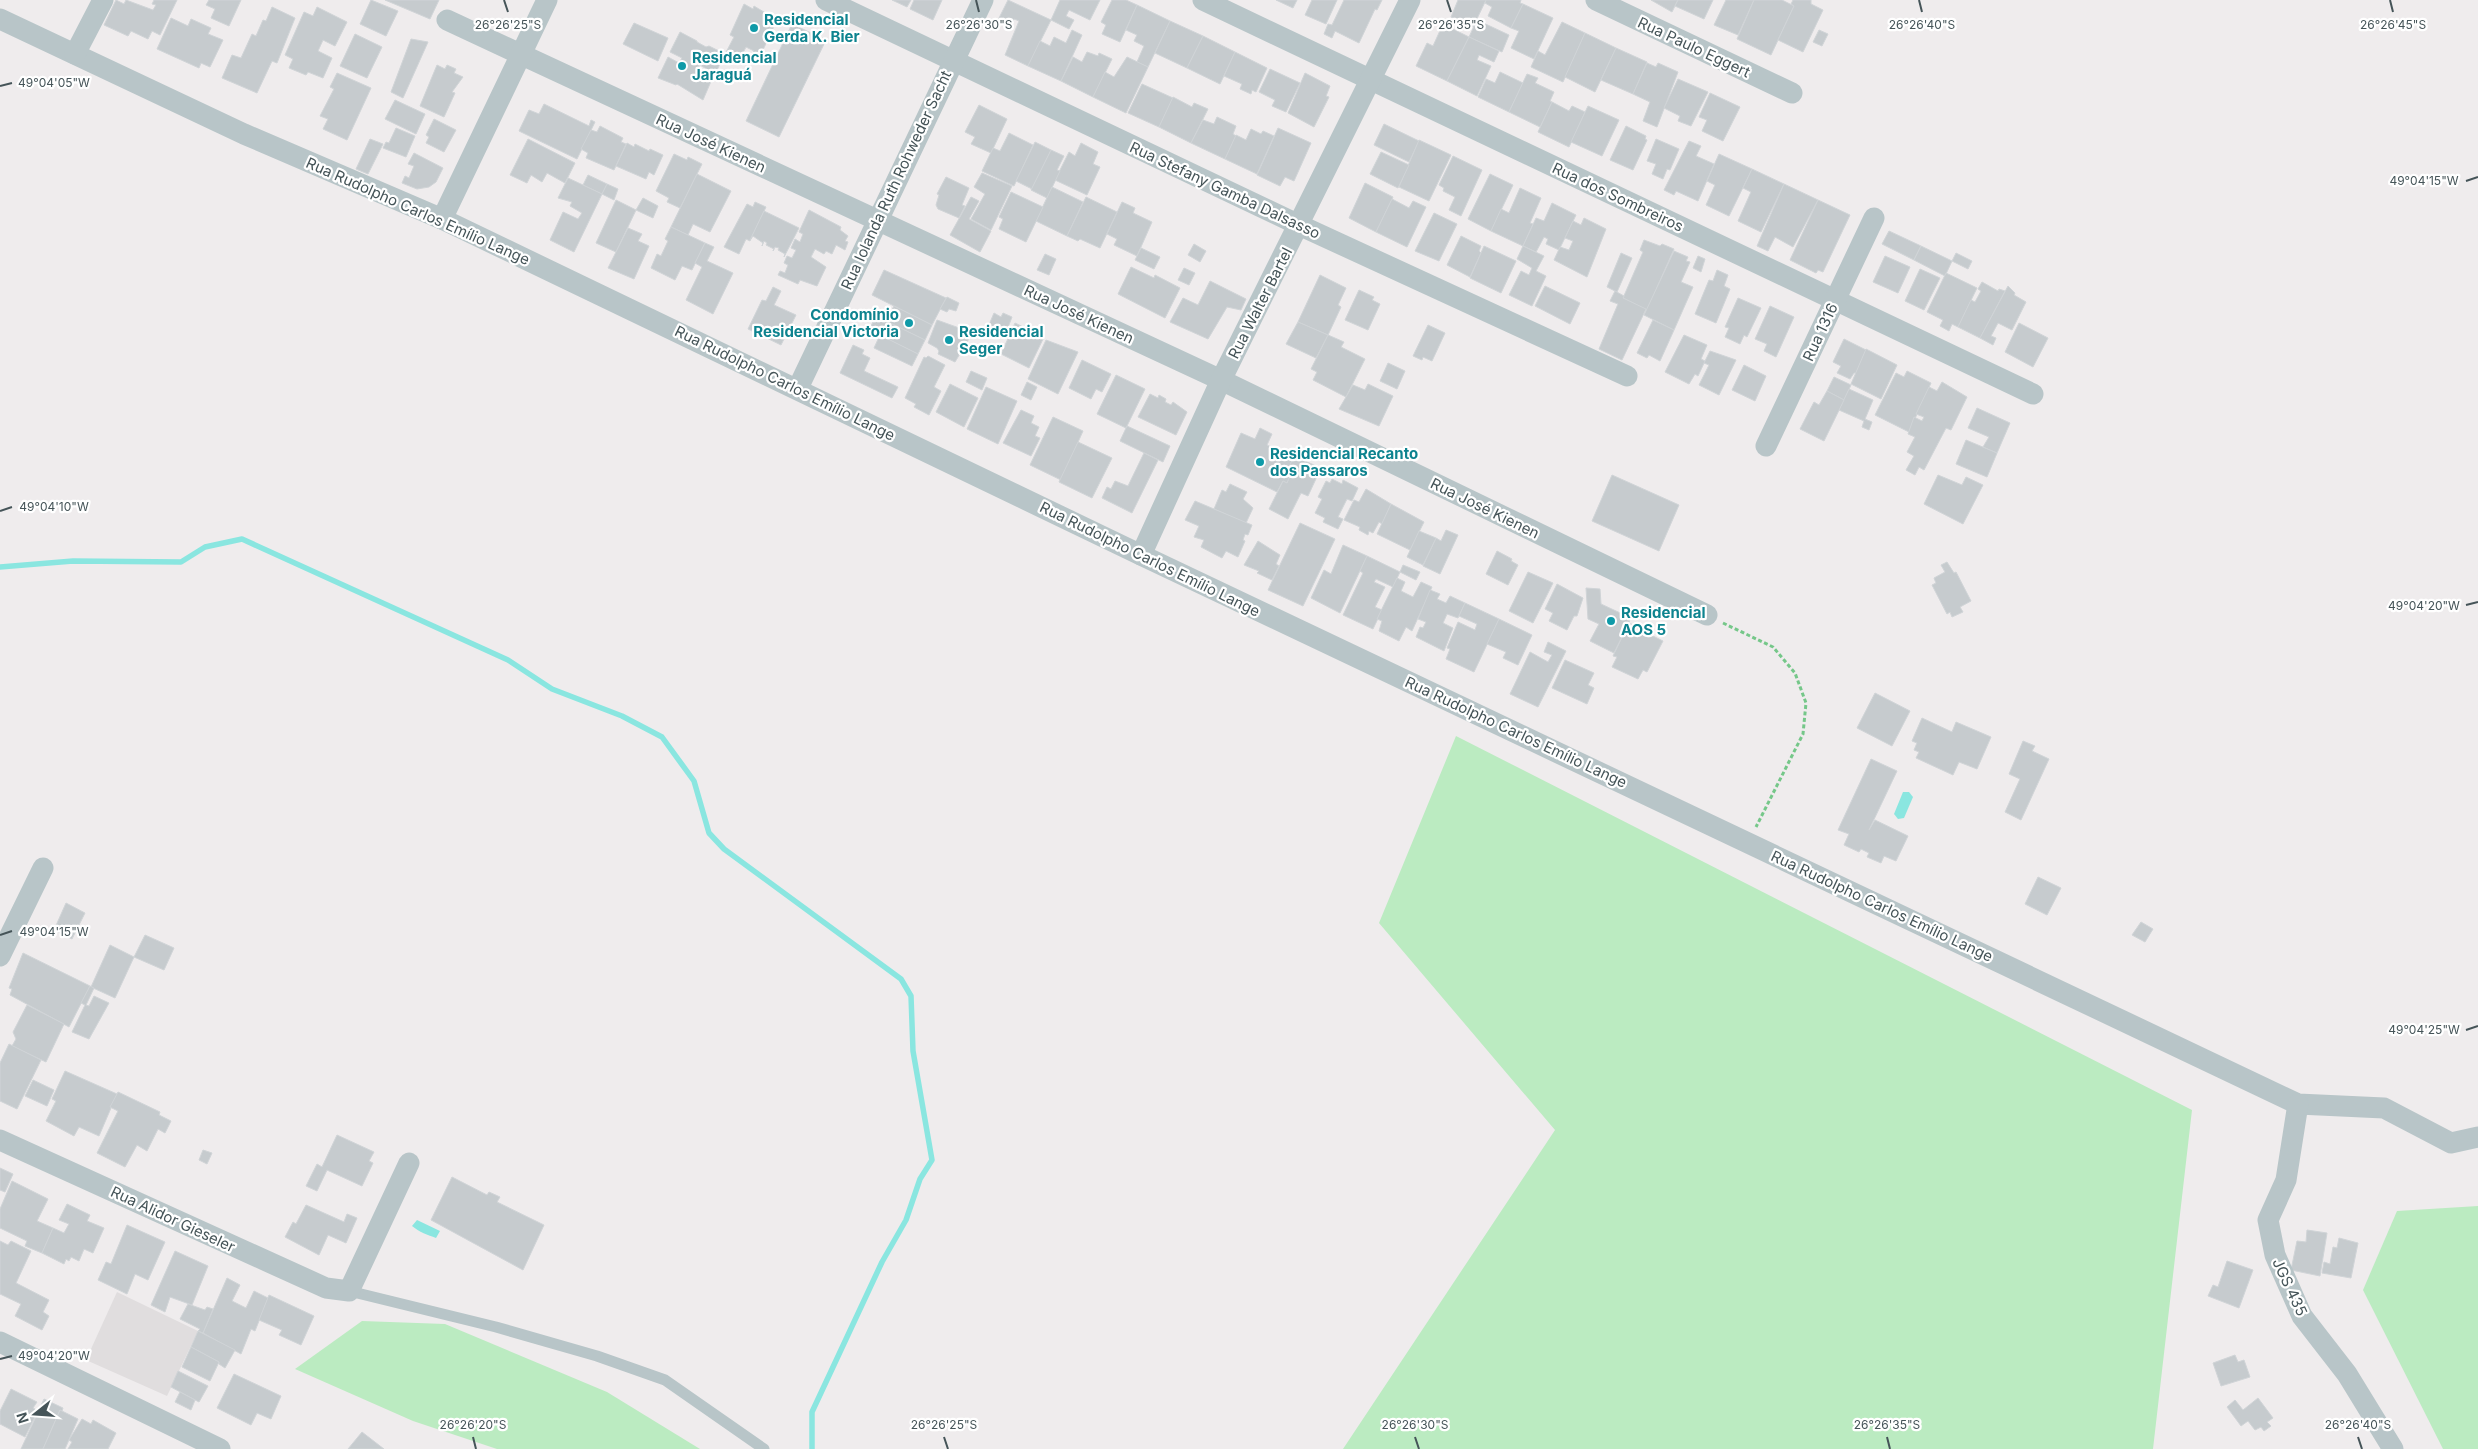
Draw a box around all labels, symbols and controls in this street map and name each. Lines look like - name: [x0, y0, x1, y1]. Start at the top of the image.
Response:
- place label: Residencial Gerda K. Bier: [764, 10, 860, 46]
- street label: Rua Paulo Eggert: [1635, 13, 1753, 81]
- text: 26°26'25"S: [475, 17, 542, 32]
- text: 26°26'30"S: [946, 17, 1013, 32]
- text: 26°26'35"S: [1418, 17, 1485, 32]
- text: 26°26'40"S: [1889, 17, 1956, 32]
- text: 26°26'45"S: [2360, 17, 2426, 32]
- marker: Residencial Gerda K. Bier: [748, 22, 760, 34]
- place label: Residencial Jaraguá: [692, 48, 776, 84]
- marker: Residencial Jaraguá: [676, 60, 688, 72]
- street label: Rua Iolanda Ruth Rohweder Sacht: [837, 67, 955, 293]
- text: 49°04'05"W: [18, 75, 90, 90]
- street label: Rua José Kienen: [653, 109, 769, 177]
- street label: Rua Stefany Gamba Dalsasso: [1127, 137, 1323, 243]
- street label: Rua Rudolpho Carlos Emílio Lange: [303, 153, 533, 269]
- street label: Rua dos Sombreiros: [1549, 158, 1687, 236]
- text: 49°04'15"W: [2389, 173, 2459, 188]
- street label: Rua Walter Bartel: [1224, 244, 1296, 362]
- street label: Rua José Kienen: [1021, 280, 1137, 348]
- street label: Rua 1316: [1798, 300, 1842, 364]
- place label: Condomínio Residencial Victoria: [753, 305, 899, 341]
- marker: Condomínio Residencial Victoria: [903, 317, 915, 329]
- street label: Rua Rudolpho Carlos Emílio Lange: [672, 321, 898, 445]
- place label: Residencial Seger: [959, 322, 1043, 358]
- marker: Residencial Seger: [943, 334, 955, 346]
- place label: Residencial Recanto dos Passaros: [1270, 444, 1418, 480]
- marker: Residencial Recanto dos Passaros: [1254, 456, 1266, 468]
- street label: Rua José Kienen: [1427, 473, 1543, 543]
- street label: Rua Rudolpho Carlos Emílio Lange: [1037, 497, 1263, 621]
- text: 49°04'10"W: [19, 499, 89, 514]
- text: 49°04'20"W: [2388, 598, 2460, 613]
- place label: Residencial AOS 5: [1621, 603, 1705, 639]
- marker: Residencial AOS 5: [1605, 615, 1617, 627]
- street label: Rua Rudolpho Carlos Emílio Lange: [1402, 672, 1630, 792]
- street label: Rua Rudolpho Carlos Emílio Lange: [1768, 846, 1996, 966]
- text: 49°04'15"W: [19, 924, 89, 939]
- text: 49°04'25"W: [2388, 1022, 2460, 1037]
- street label: Rua Alidor Gieseler: [108, 1182, 239, 1256]
- street label: JGS 435: [2268, 1255, 2312, 1319]
- text: 49°04'20"W: [18, 1348, 90, 1363]
- north arrow: [10, 1389, 60, 1439]
- text: N: [12, 1410, 32, 1426]
- text: 26°26'20"S: [440, 1417, 507, 1432]
- text: 26°26'25"S: [911, 1417, 978, 1432]
- text: 26°26'30"S: [1382, 1417, 1449, 1432]
- text: 26°26'35"S: [1854, 1417, 1921, 1432]
- text: 26°26'40"S: [2325, 1417, 2392, 1432]

